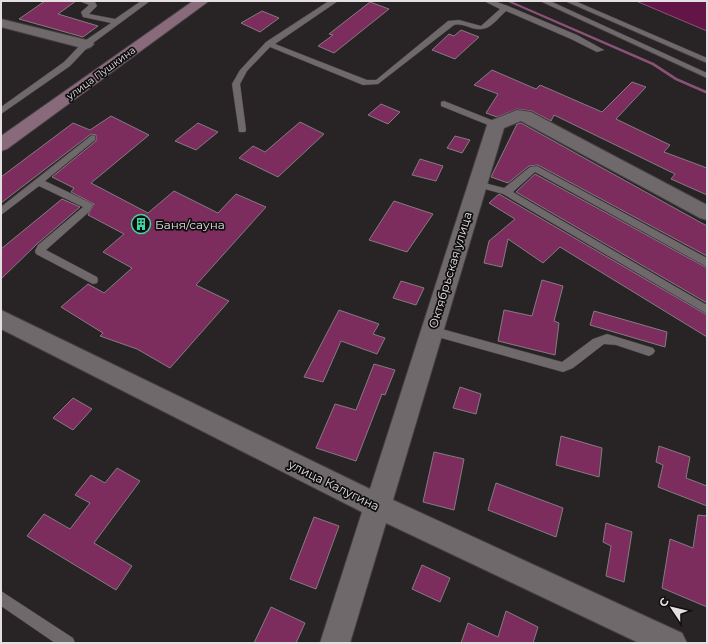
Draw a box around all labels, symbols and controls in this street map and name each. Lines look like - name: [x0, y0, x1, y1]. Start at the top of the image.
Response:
- street label: улица Пушкина: [63, 44, 138, 103]
- street label: Октябрьская улица: [425, 210, 475, 330]
- building icon: Баня/сауна: [130, 213, 152, 235]
- place label: Баня/сауна: [155, 217, 225, 232]
- street label: улица Калугина: [285, 456, 382, 513]
- north arrow: [652, 588, 692, 628]
- text: С: [656, 595, 672, 610]

